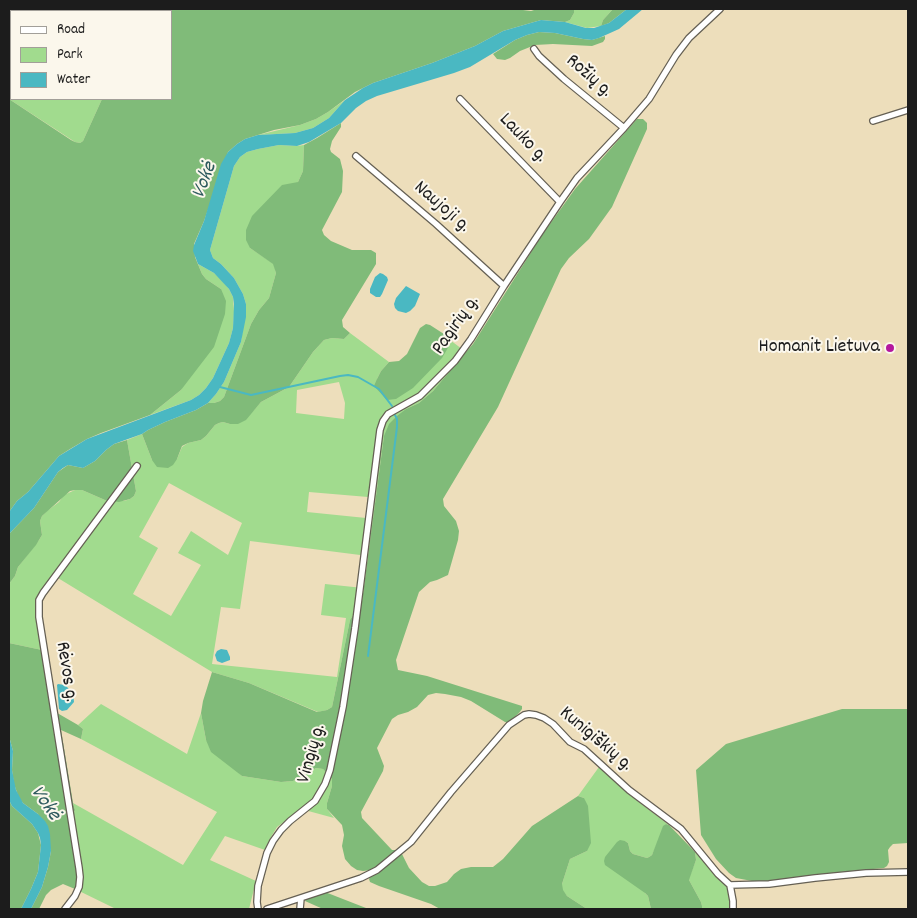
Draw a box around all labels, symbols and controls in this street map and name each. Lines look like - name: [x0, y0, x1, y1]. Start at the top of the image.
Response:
- legend: [10, 10, 172, 100]
- text: Road: [57, 19, 85, 41]
- text: Park: [57, 44, 83, 66]
- street label: Rožių g.: [560, 50, 616, 104]
- text: Water: [57, 69, 90, 91]
- street label: Lauko g.: [493, 109, 551, 169]
- water label: Vokė: [188, 159, 224, 203]
- street label: Naujoji g.: [408, 177, 474, 239]
- street label: Pagirių g.: [428, 292, 486, 360]
- place label: Homanit Lietuva: [759, 336, 880, 360]
- marker: Homanit Lietuva: [884, 342, 896, 354]
- street label: Rėvos g.: [48, 640, 82, 704]
- street label: Kunigiškių g.: [553, 702, 637, 778]
- street label: Vingių g.: [293, 722, 333, 786]
- water label: Vokė: [23, 782, 65, 826]

